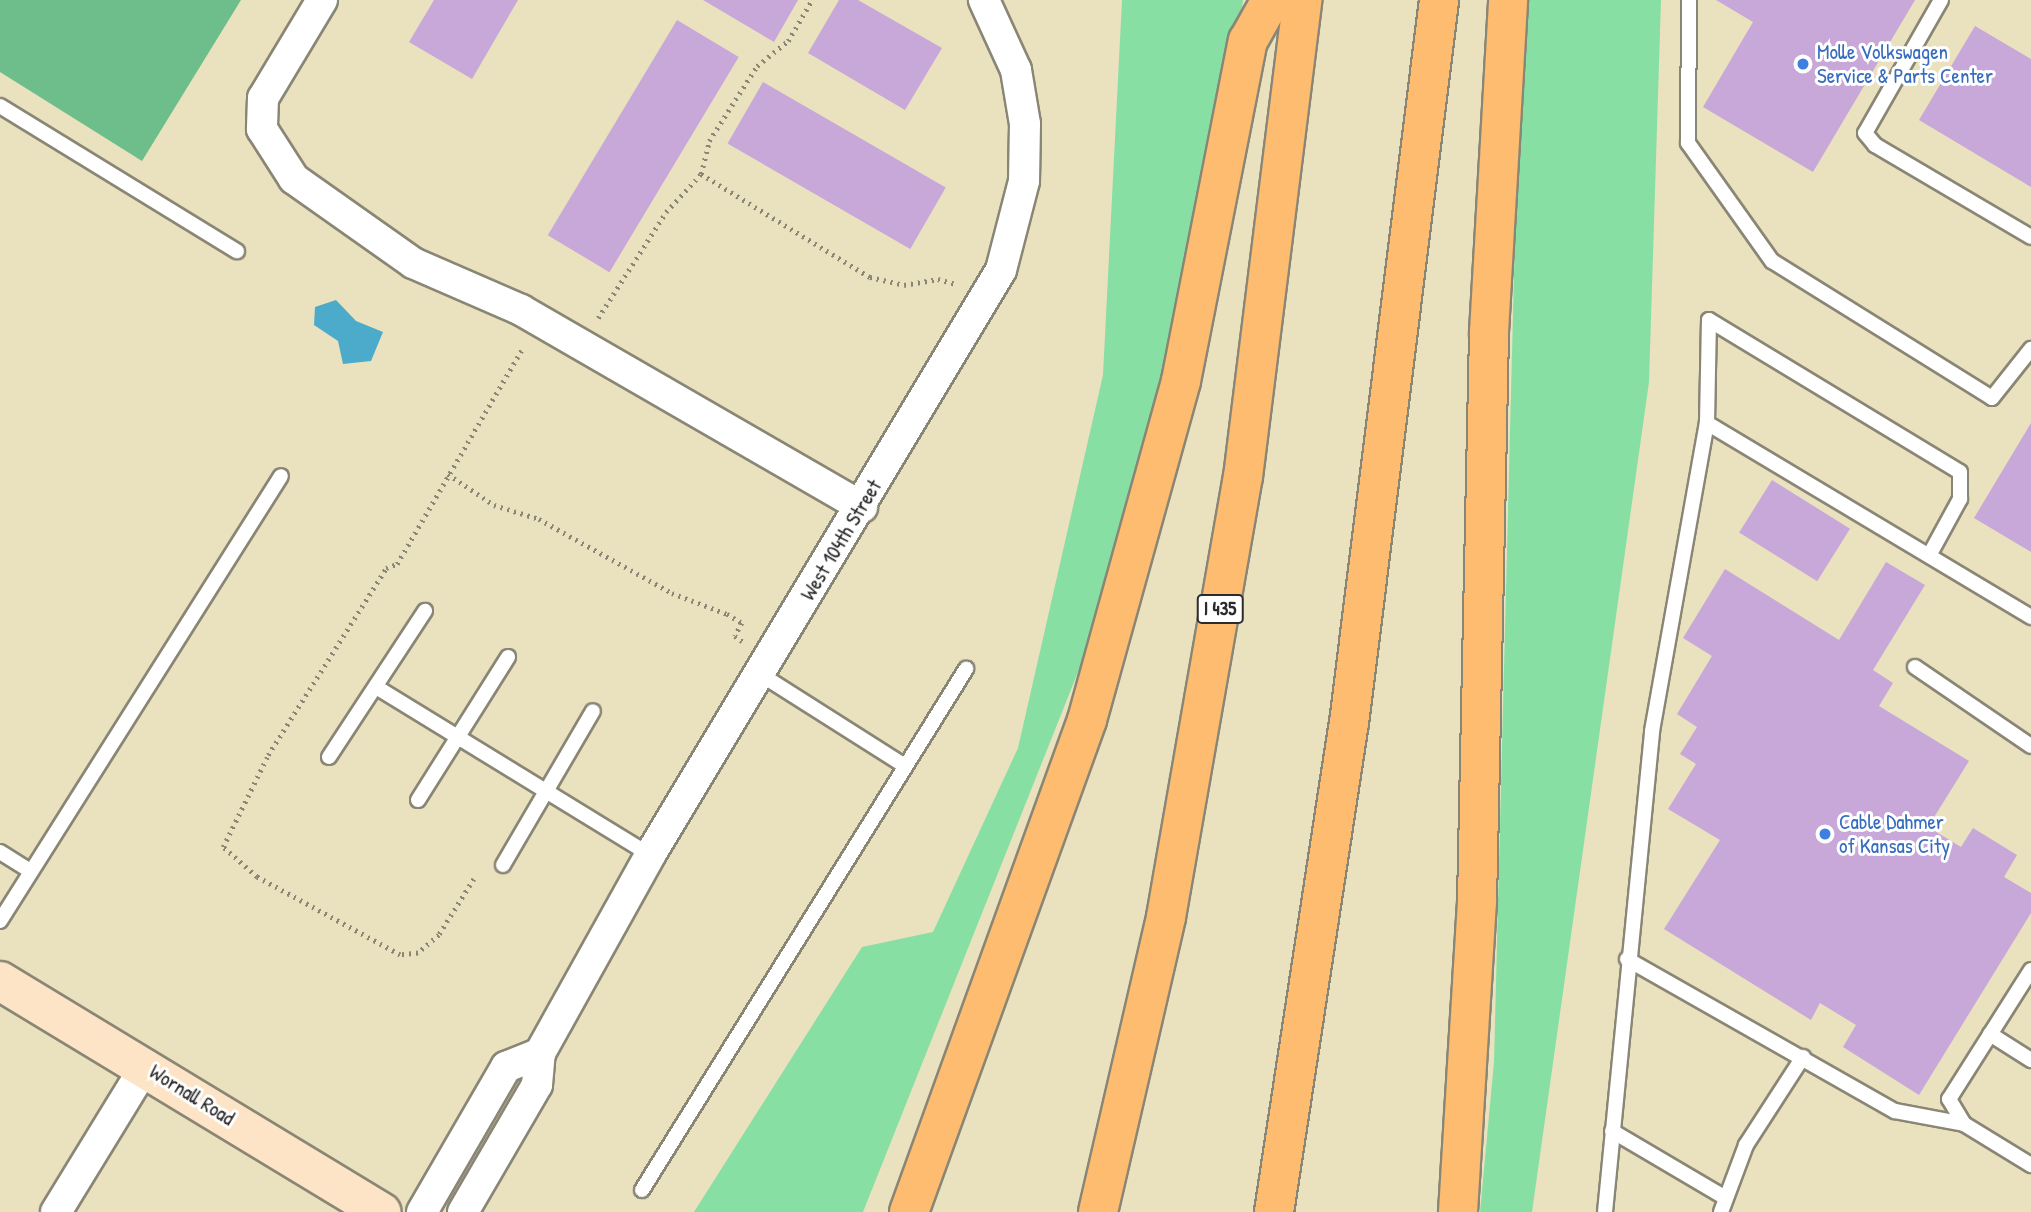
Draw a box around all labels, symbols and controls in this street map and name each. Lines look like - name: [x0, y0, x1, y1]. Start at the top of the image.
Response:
- place label: Molle Volkswagen Service & Parts Center: [1817, 39, 1993, 89]
- marker: Molle Volkswagen Service & Parts Center: [1795, 56, 1811, 72]
- street label: West 104th Street: [795, 475, 887, 605]
- road number: I 435: [1196, 594, 1244, 624]
- place label: Cable Dahmer of Kansas City: [1839, 809, 1950, 859]
- marker: Cable Dahmer of Kansas City: [1817, 826, 1833, 842]
- street label: Wornall Road: [145, 1059, 239, 1131]

